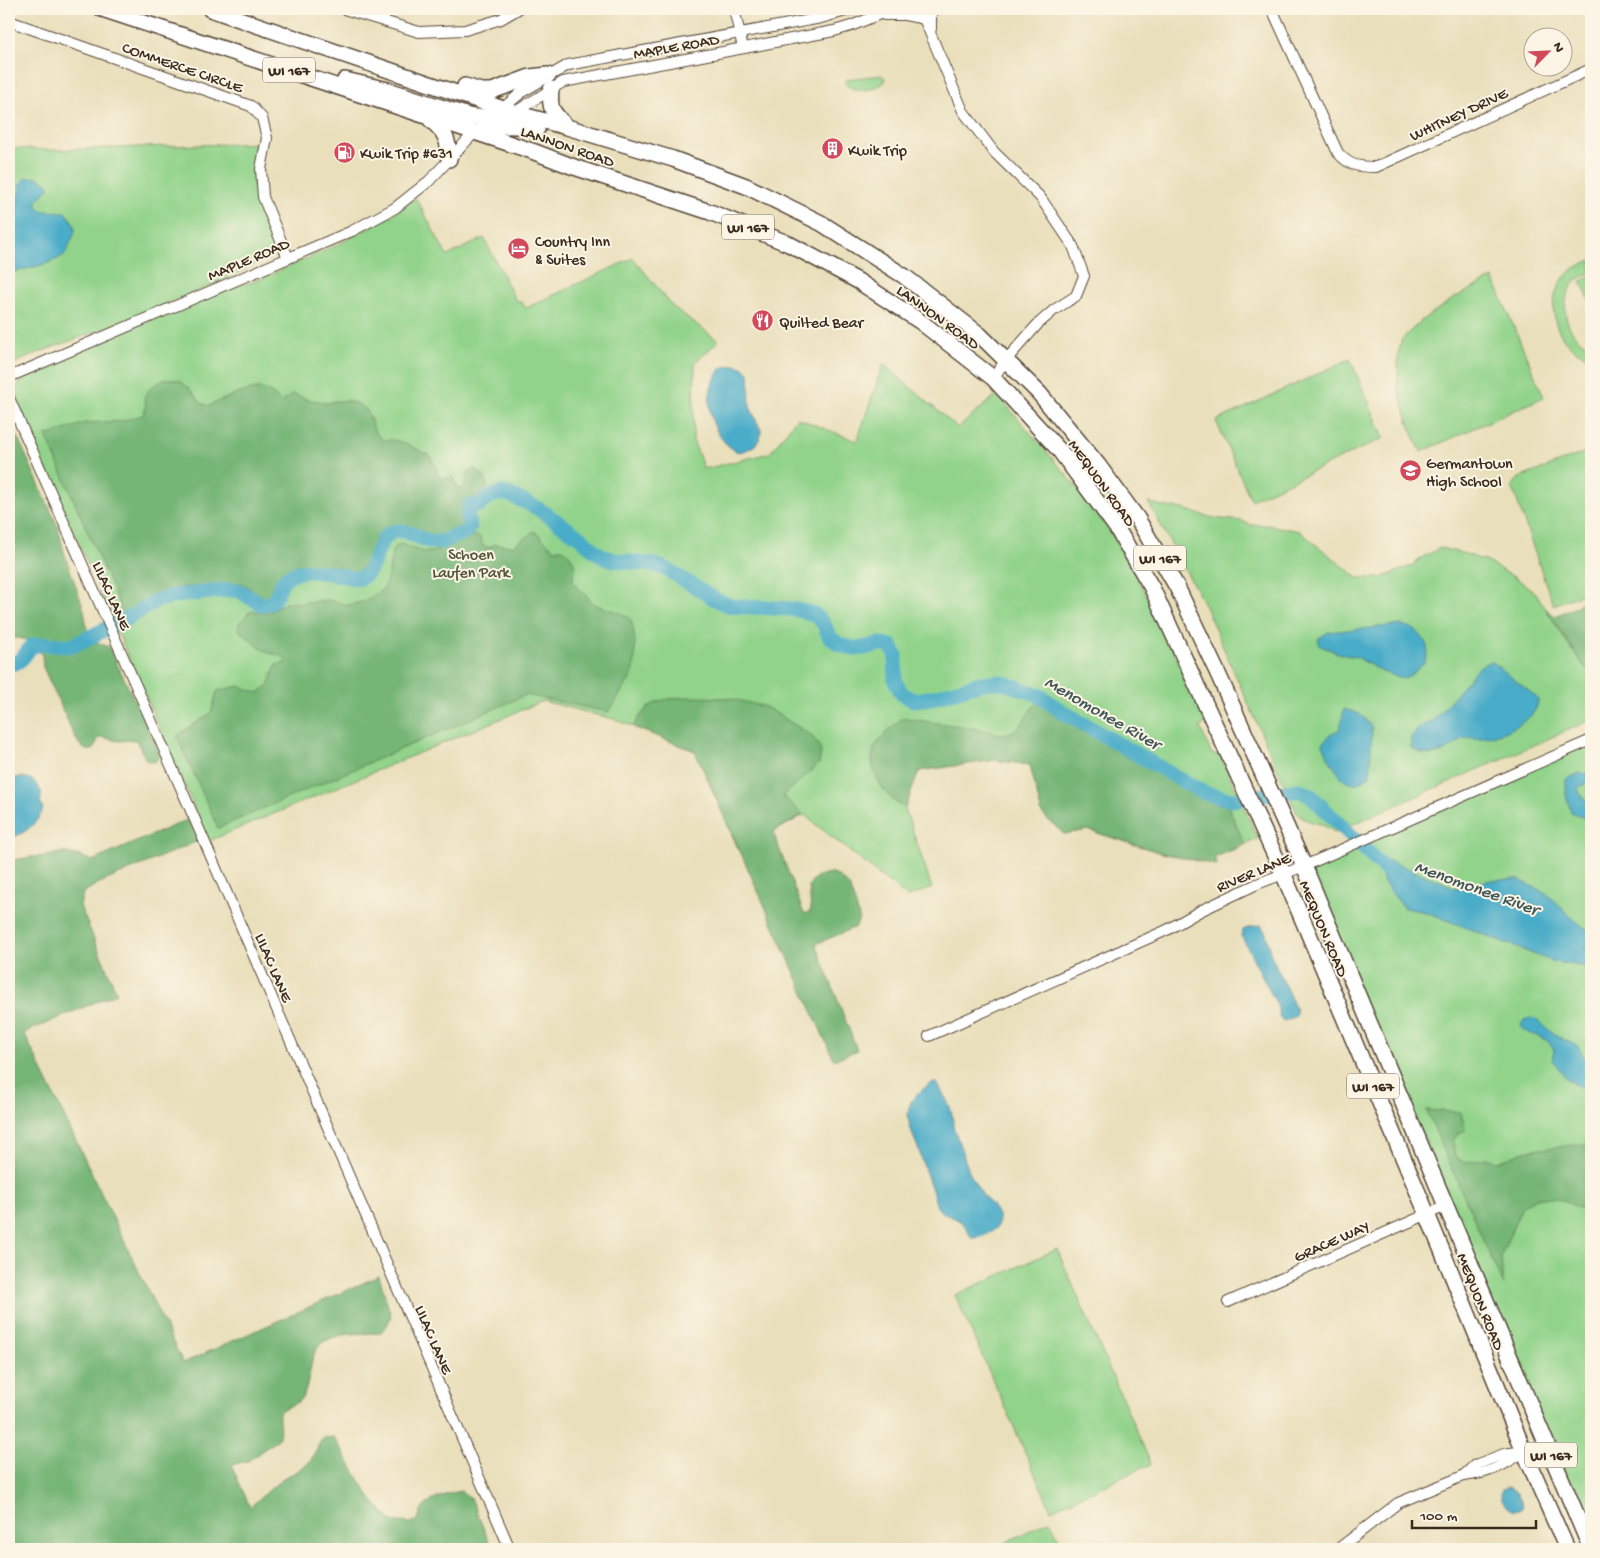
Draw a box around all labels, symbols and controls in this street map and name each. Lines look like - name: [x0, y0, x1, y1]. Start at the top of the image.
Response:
- north arrow: [1522, 28, 1572, 78]
- street label: MAPLE ROAD: [632, 31, 722, 65]
- street label: COMMERCE CIRCLE: [119, 40, 246, 99]
- text: N: [1548, 40, 1567, 55]
- road number: WI 167: [263, 58, 315, 82]
- street label: WHITNEY DRIVE: [1407, 85, 1512, 147]
- street label: LANNON ROAD: [517, 123, 617, 173]
- building icon: Kwik Trip: [820, 137, 844, 161]
- fuel station icon: Kwik Trip #631: [332, 140, 356, 164]
- place label: Kwik Trip: [848, 143, 907, 162]
- place label: Kwik Trip #631: [360, 146, 453, 165]
- road number: WI 167: [722, 214, 774, 240]
- place label: Country Inn & Suites: [535, 234, 610, 271]
- street label: MAPLE ROAD: [206, 235, 294, 287]
- hotel icon: Country Inn & Suites: [507, 237, 531, 261]
- street label: LANNON ROAD: [892, 282, 983, 356]
- restaurant icon: Quilted Bear: [751, 309, 775, 333]
- place label: Quilted Bear: [779, 315, 865, 334]
- street label: MEQUON ROAD: [1062, 437, 1138, 532]
- place label: Germantown High School: [1426, 456, 1513, 493]
- school or university icon: Germantown High School: [1398, 459, 1422, 483]
- road number: WI 167: [1134, 546, 1186, 570]
- park label: Schoen Laufen Park: [432, 547, 512, 584]
- street label: LILAC LANE: [86, 559, 134, 635]
- water label: Menomonee River: [1040, 673, 1166, 758]
- street label: RIVER LANE: [1214, 850, 1295, 898]
- water label: Menomonee River: [1411, 857, 1544, 923]
- street label: MEQUON ROAD: [1293, 878, 1351, 981]
- street label: LILAC LANE: [249, 931, 295, 1007]
- road number: WI 167: [1347, 1074, 1399, 1098]
- street label: GRACE WAY: [1292, 1218, 1373, 1268]
- street label: MEQUON ROAD: [1451, 1251, 1507, 1354]
- street label: LILAC LANE: [409, 1303, 455, 1379]
- road number: WI 167: [1525, 1442, 1577, 1468]
- scale bar: [1412, 1498, 1536, 1530]
- text: 100 m: [1419, 1508, 1458, 1526]

